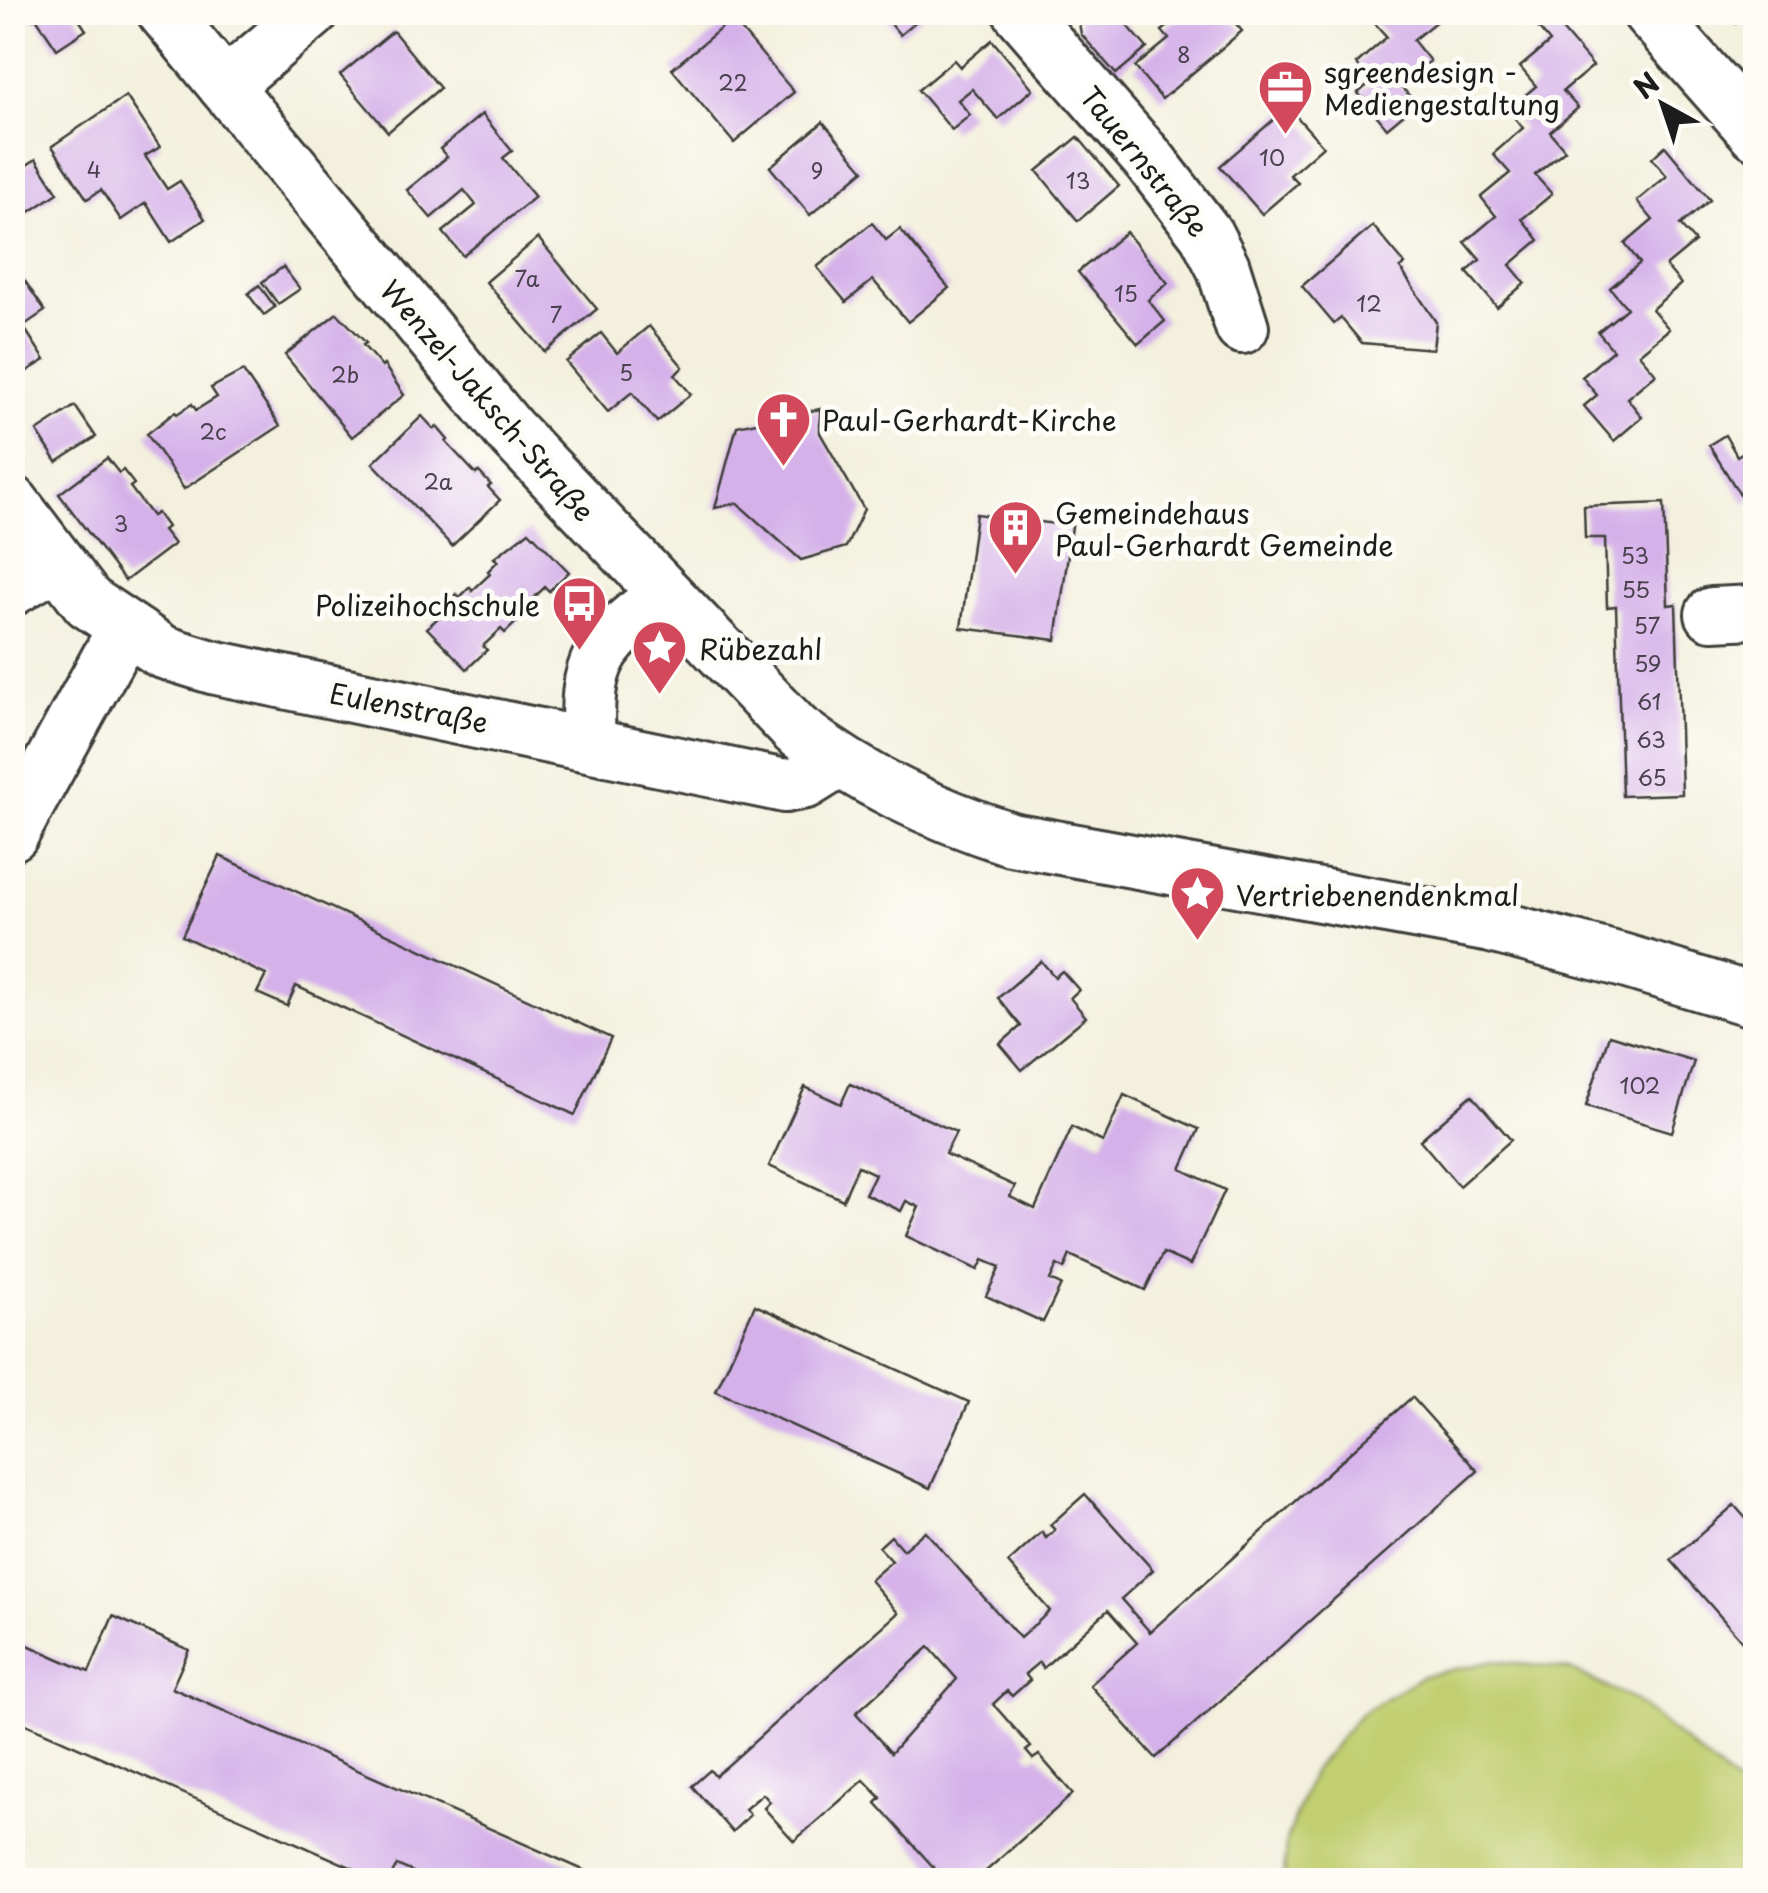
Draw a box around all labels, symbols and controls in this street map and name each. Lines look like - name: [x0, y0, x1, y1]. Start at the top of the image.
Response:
- house number: 8: [1177, 37, 1191, 70]
- place label: sgreendesign - Mediengestaltung: [1324, 50, 1560, 125]
- north arrow: [1613, 55, 1713, 155]
- office icon: sgreendesign - Mediengestaltung: [1255, 57, 1315, 136]
- text: N: [1624, 61, 1668, 108]
- house number: 22: [718, 65, 748, 98]
- street label: Tauernstraße: [1070, 76, 1220, 246]
- house number: 10: [1259, 140, 1285, 173]
- house number: 4: [87, 152, 101, 185]
- house number: 9: [811, 153, 823, 186]
- house number: 13: [1066, 163, 1090, 196]
- house number: 7a: [514, 261, 540, 294]
- street label: Wenzel-Jaksch-Straße: [371, 269, 605, 531]
- house number: 15: [1114, 276, 1138, 309]
- house number: 12: [1356, 286, 1382, 319]
- house number: 7: [550, 297, 562, 330]
- house number: 5: [619, 355, 633, 388]
- house number: 2b: [331, 357, 359, 390]
- church icon: Paul-Gerhardt-Kirche: [753, 389, 813, 468]
- place label: Paul-Gerhardt-Kirche: [822, 398, 1117, 441]
- house number: 2c: [199, 414, 227, 447]
- house number: 2a: [424, 464, 453, 497]
- place label: Gemeindehaus Paul-Gerhardt Gemeinde: [1055, 491, 1393, 566]
- building icon: Gemeindehaus Paul-Gerhardt Gemeinde: [986, 498, 1046, 577]
- house number: 3: [114, 506, 128, 539]
- house number: 53: [1621, 538, 1649, 571]
- house number: 55: [1622, 572, 1650, 605]
- bus stop icon: Polizeihochschule: [549, 574, 609, 653]
- place label: Polizeihochschule: [315, 583, 540, 626]
- house number: 57: [1634, 608, 1660, 641]
- place icon: Rübezahl: [630, 618, 690, 697]
- place label: Rübezahl: [699, 627, 822, 670]
- house number: 59: [1634, 646, 1662, 679]
- street label: Eulenstraße: [326, 671, 492, 743]
- house number: 61: [1637, 684, 1661, 717]
- house number: 63: [1636, 722, 1666, 755]
- house number: 65: [1637, 760, 1667, 793]
- place icon: Vertriebenendenkmal: [1167, 864, 1227, 943]
- place label: Vertriebenendenkmal: [1236, 873, 1519, 916]
- house number: 102: [1620, 1068, 1660, 1101]

